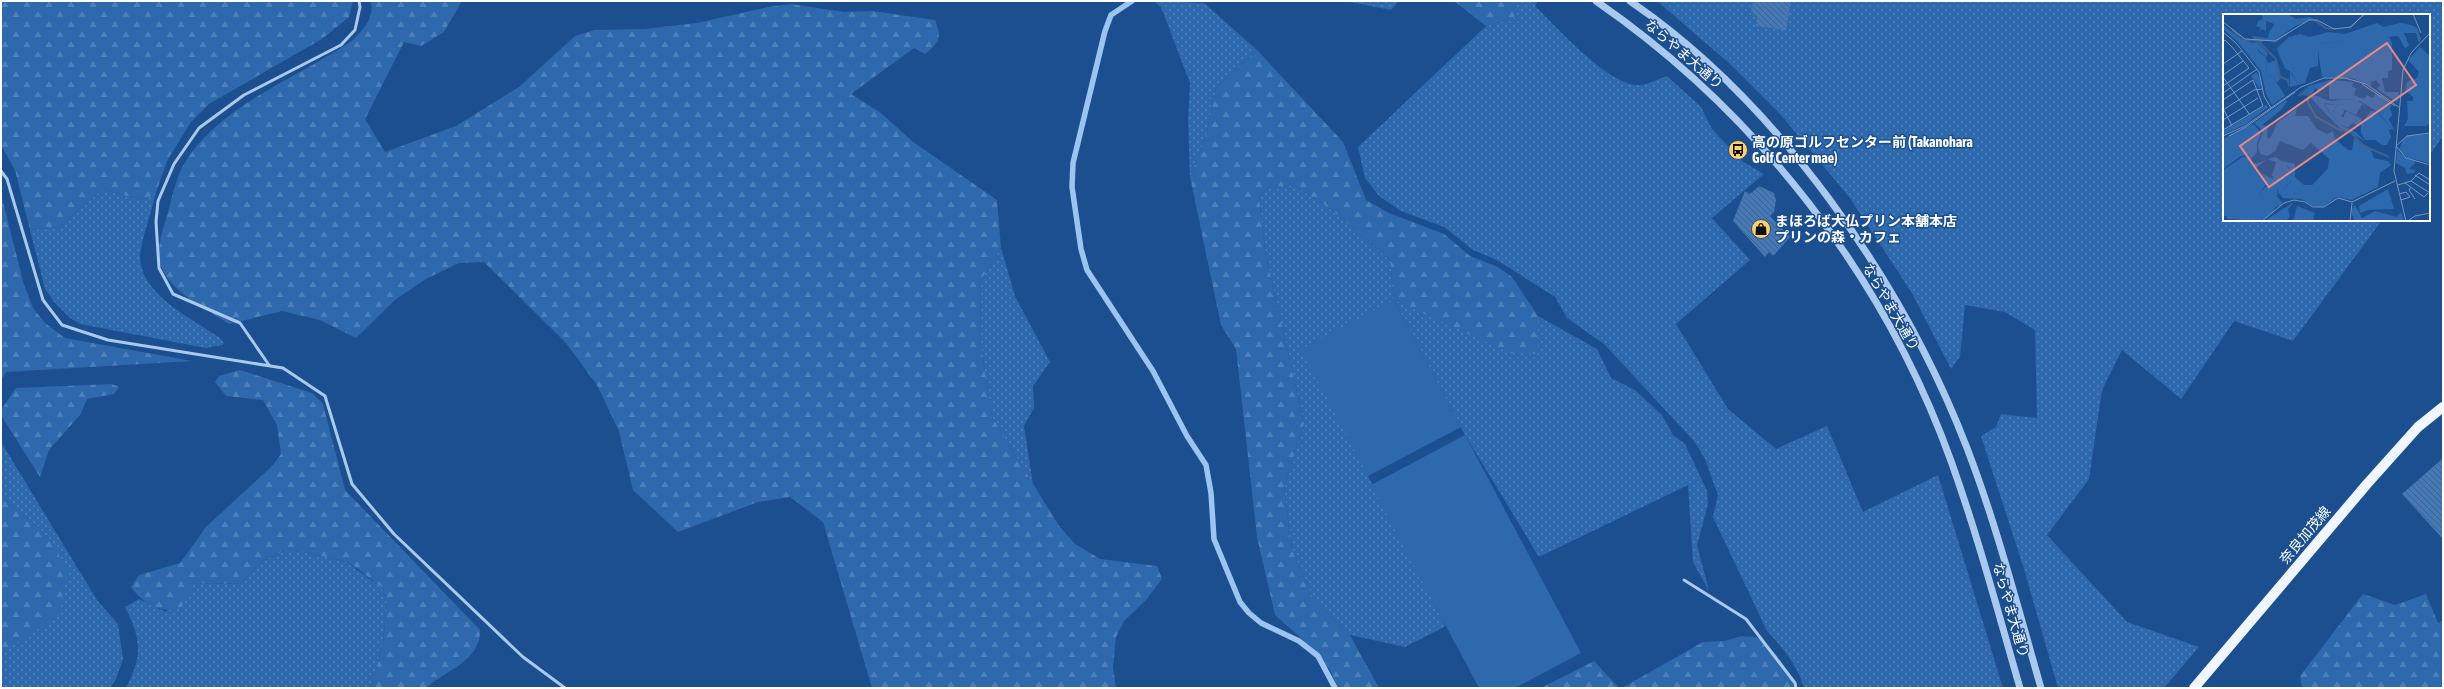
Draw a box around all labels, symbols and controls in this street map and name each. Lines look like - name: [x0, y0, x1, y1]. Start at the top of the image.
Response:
- inset map: [2223, 14, 2430, 221]
- street label: ならやま大通り: [1642, 16, 1726, 92]
- place label: 高の原ゴルフセンター前 (Takanohara Golf Center mae): [1752, 134, 1973, 166]
- bus stop icon: 高の原ゴルフセンター前 (Takanohara Golf Center mae): [1727, 139, 1749, 161]
- place label: まほろば大仏プリン本舗本店 プリンの森・カフェ: [1775, 213, 1957, 245]
- shop icon: まほろば大仏プリン本舗本店 プリンの森・カフェ: [1750, 218, 1772, 240]
- street label: ならやま大通り: [1860, 261, 1922, 353]
- street label: 奈良加茂線: [2276, 503, 2334, 567]
- street label: ならやま大通り: [1990, 561, 2032, 659]

